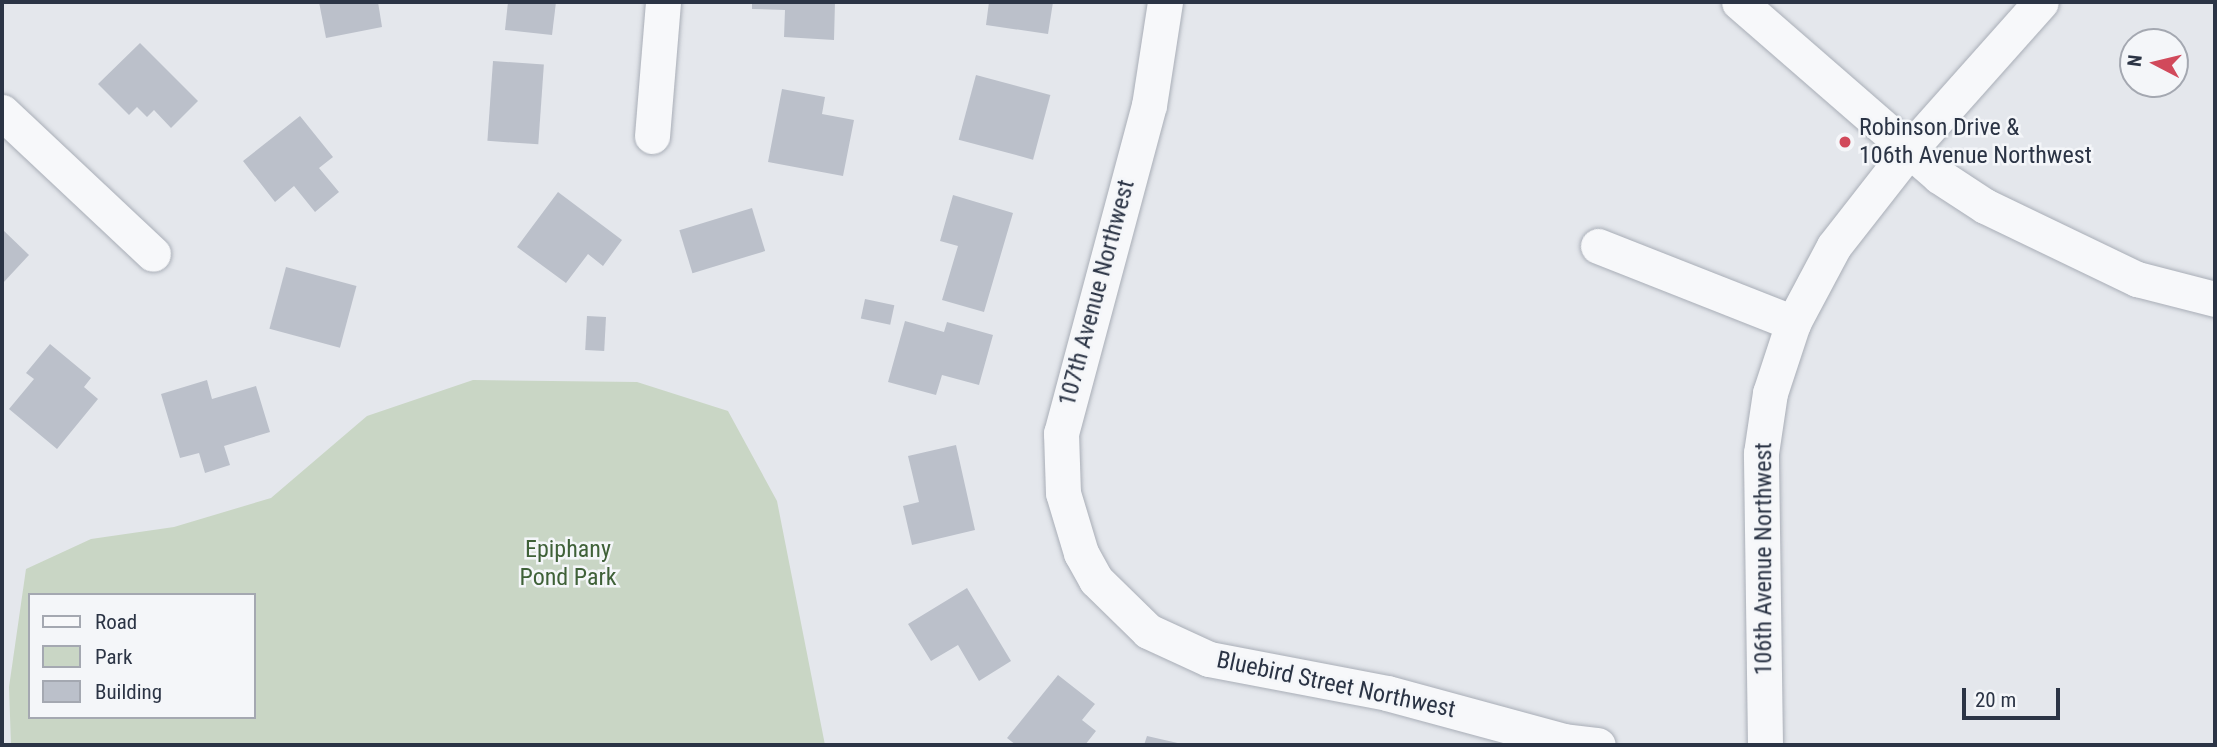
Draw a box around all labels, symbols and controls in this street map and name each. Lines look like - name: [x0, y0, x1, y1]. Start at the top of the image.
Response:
- north arrow: [2119, 28, 2189, 98]
- text: N: [2123, 53, 2147, 68]
- place label: Robinson Drive & 106th Avenue Northwest: [1859, 114, 2092, 170]
- marker: Robinson Drive & 106th Avenue Northwest: [1837, 134, 1853, 150]
- street label: 107th Avenue Northwest: [1053, 177, 1141, 409]
- street label: 106th Avenue Northwest: [1750, 443, 1778, 675]
- park label: Epiphany Pond Park: [519, 536, 617, 592]
- legend: [28, 593, 256, 719]
- text: Road: [95, 610, 137, 634]
- text: Park: [95, 645, 132, 669]
- street label: Bluebird Street Northwest: [1214, 646, 1458, 724]
- scale bar: [1965, 674, 2063, 718]
- text: Building: [95, 680, 162, 704]
- text: 20 m: [1975, 688, 2016, 712]

